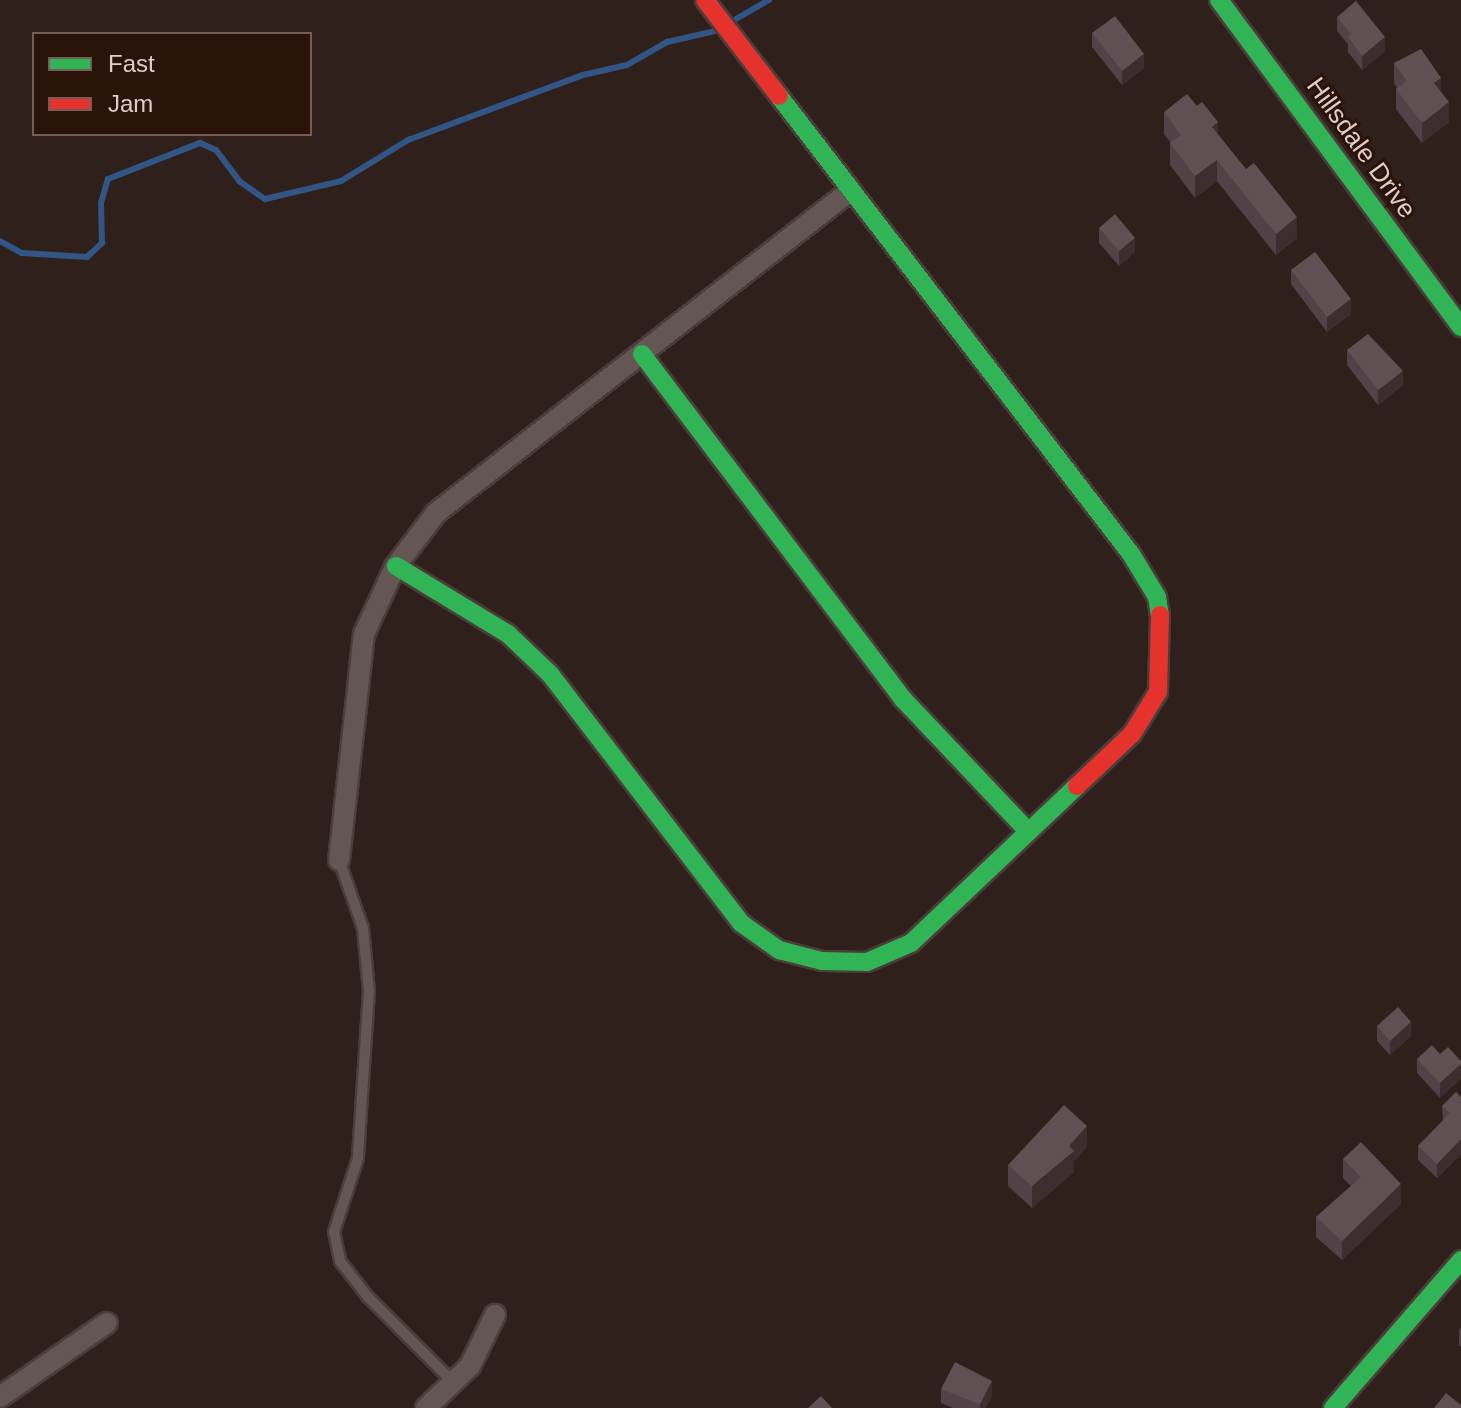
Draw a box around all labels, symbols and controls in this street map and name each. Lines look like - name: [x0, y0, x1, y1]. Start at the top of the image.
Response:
- legend: [32, 32, 312, 136]
- text: Fast: [108, 50, 155, 77]
- street label: Hillsdale Drive: [1300, 72, 1422, 224]
- text: Jam: [108, 90, 153, 117]

